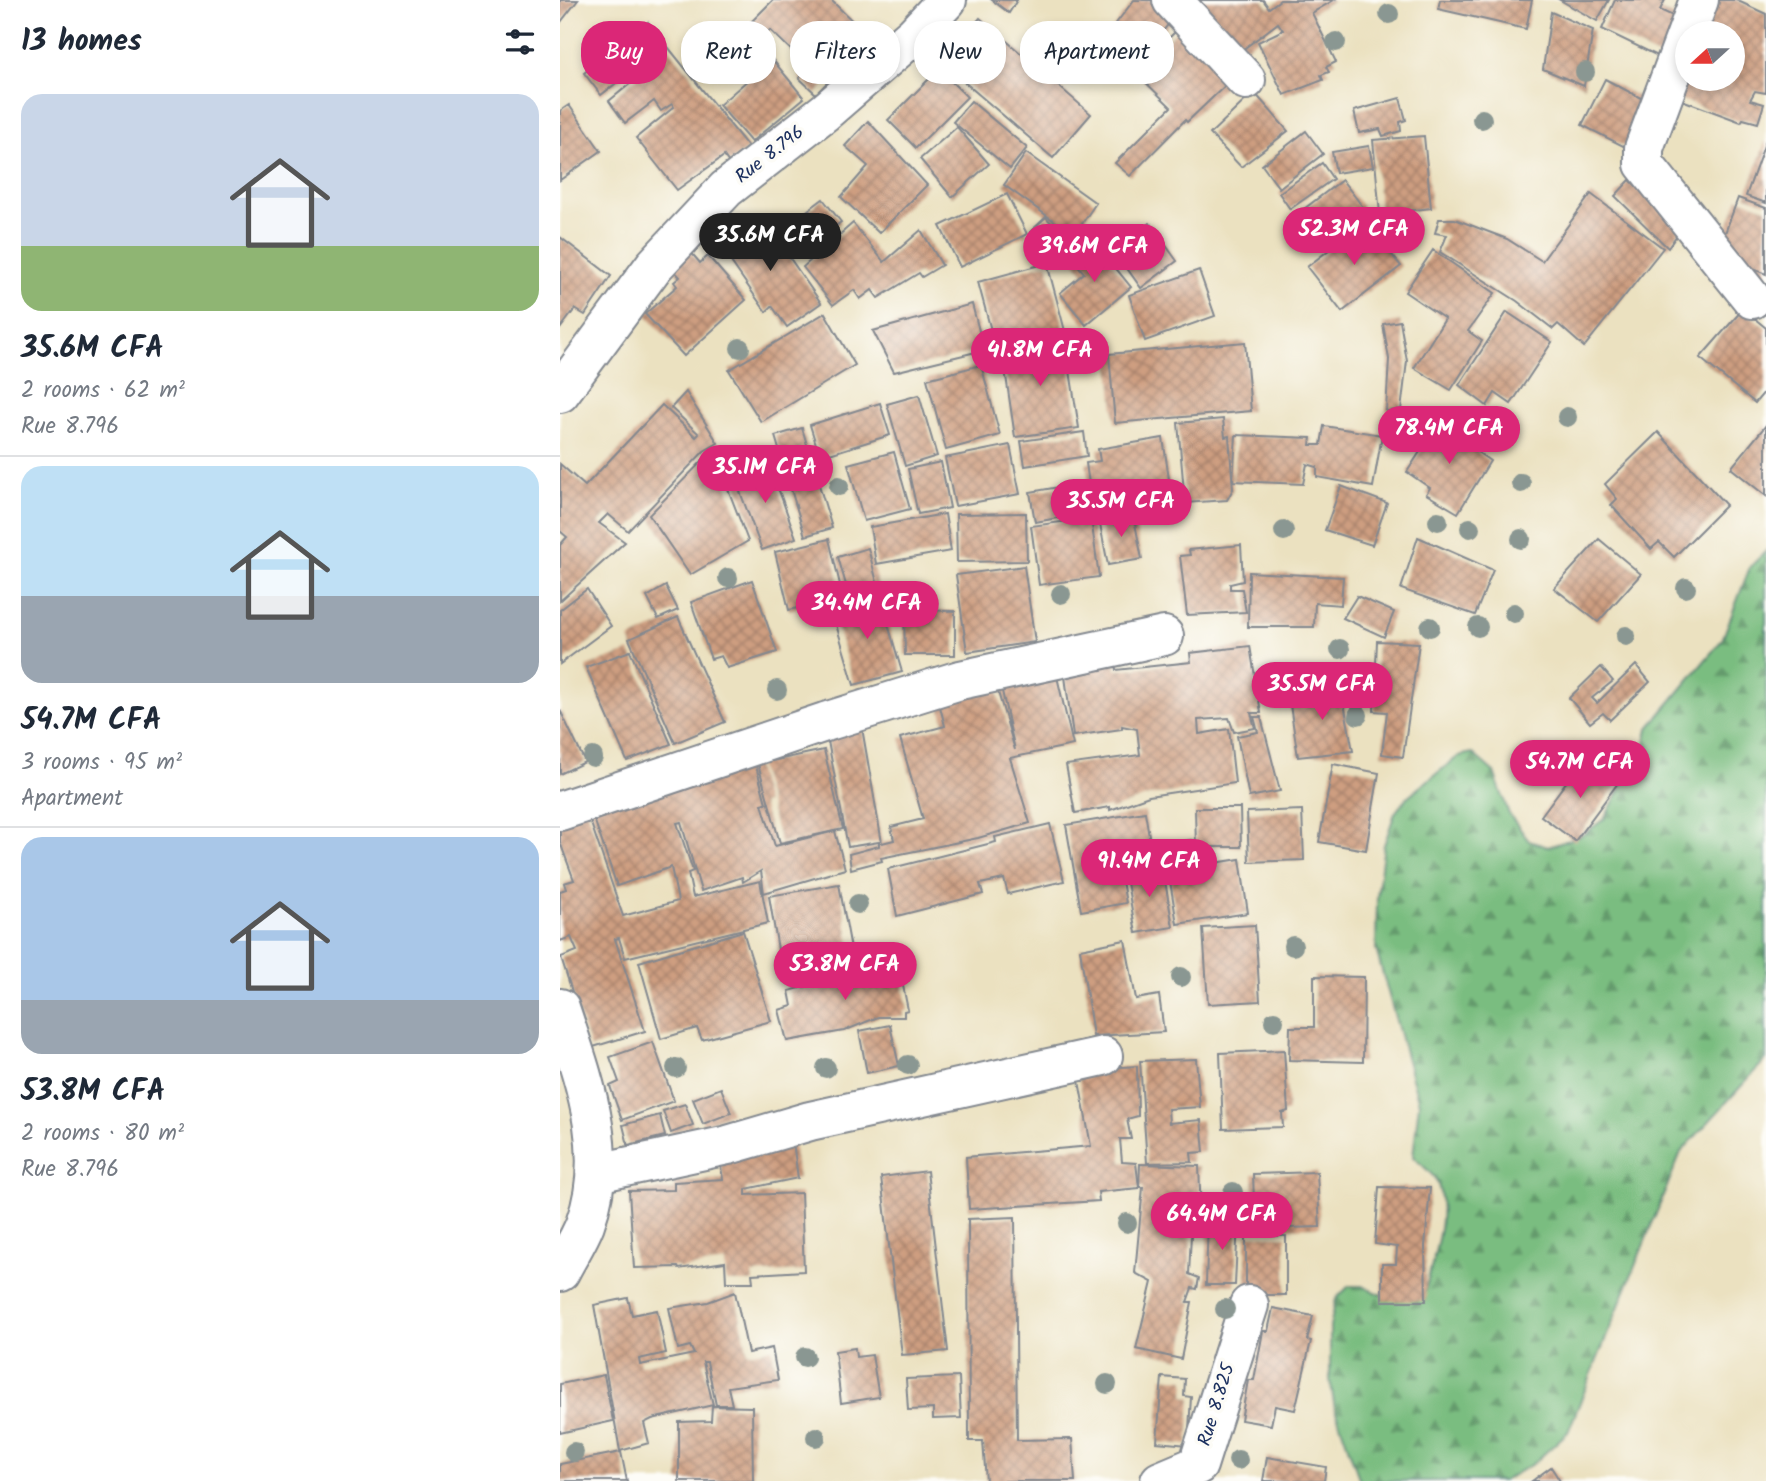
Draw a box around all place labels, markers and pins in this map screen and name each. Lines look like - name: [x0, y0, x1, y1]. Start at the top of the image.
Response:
- pin: 52.3M CFA: [1274, 208, 1434, 267]
- pin: 35.6M CFA: [690, 214, 850, 273]
- pin: 39.6M CFA: [1014, 224, 1174, 284]
- pin: 41.8M CFA: [960, 328, 1120, 388]
- pin: 78.4M CFA: [1369, 406, 1529, 466]
- pin: 35.1M CFA: [685, 446, 845, 505]
- pin: 35.5M CFA: [1041, 480, 1201, 539]
- pin: 34.4M CFA: [787, 582, 947, 641]
- pin: 35.5M CFA: [1242, 662, 1402, 722]
- pin: 54.7M CFA: [1500, 740, 1660, 800]
- pin: 91.4M CFA: [1069, 839, 1229, 899]
- pin: 53.8M CFA: [765, 942, 925, 1002]
- pin: 64.4M CFA: [1142, 1192, 1302, 1252]

